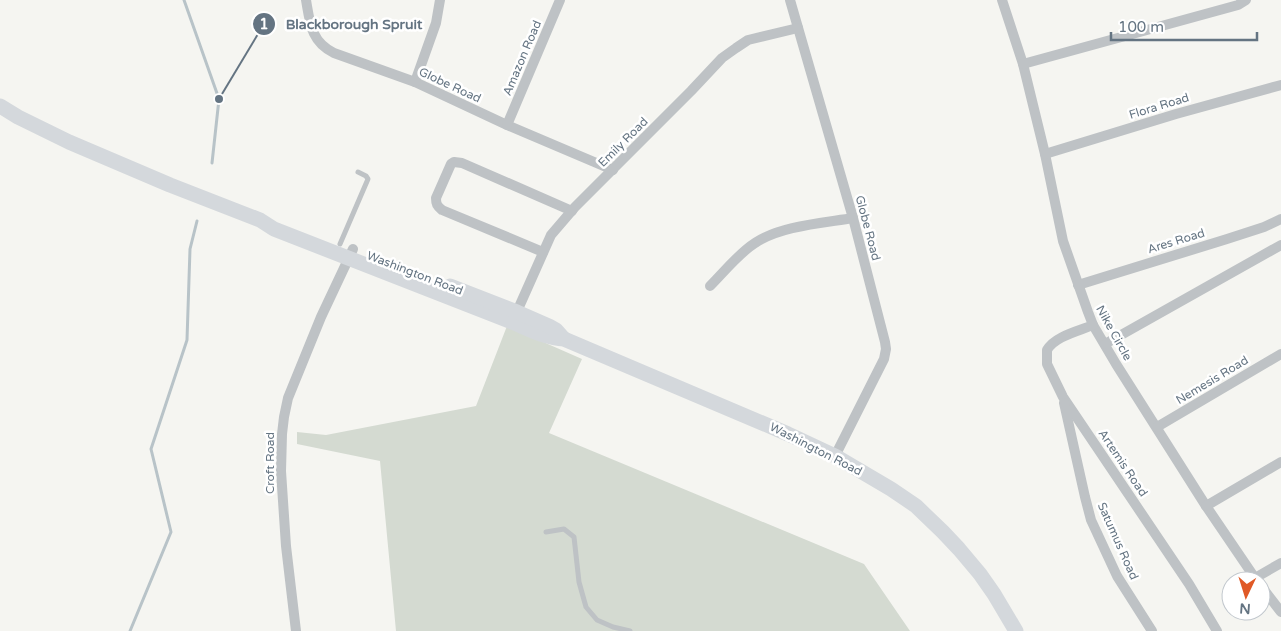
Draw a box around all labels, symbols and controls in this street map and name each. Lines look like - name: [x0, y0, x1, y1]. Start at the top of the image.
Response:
- callout: Blackborough Spruit: [251, 9, 433, 38]
- scale bar: [1111, 10, 1257, 42]
- text: 1: [259, 15, 269, 33]
- text: Blackborough Spruit: [286, 16, 423, 33]
- street label: Amazon Road: [500, 18, 544, 98]
- text: 100 m: [1118, 18, 1164, 36]
- street label: Globe Road: [417, 64, 483, 106]
- street label: Flora Road: [1127, 90, 1191, 122]
- street label: Emily Road: [595, 114, 651, 170]
- street label: Globe Road: [853, 194, 883, 262]
- street label: Ares Road: [1146, 226, 1206, 256]
- street label: Washington Road: [365, 248, 465, 298]
- street label: Nike Circle: [1093, 303, 1135, 363]
- street label: Nemesis Road: [1173, 353, 1251, 407]
- street label: Washington Road: [768, 420, 864, 478]
- street label: Artemis Road: [1095, 427, 1151, 499]
- street label: Croft Road: [263, 432, 277, 494]
- street label: Satumus Road: [1095, 500, 1141, 582]
- north arrow: [1221, 571, 1271, 621]
- text: N: [1239, 600, 1251, 617]

